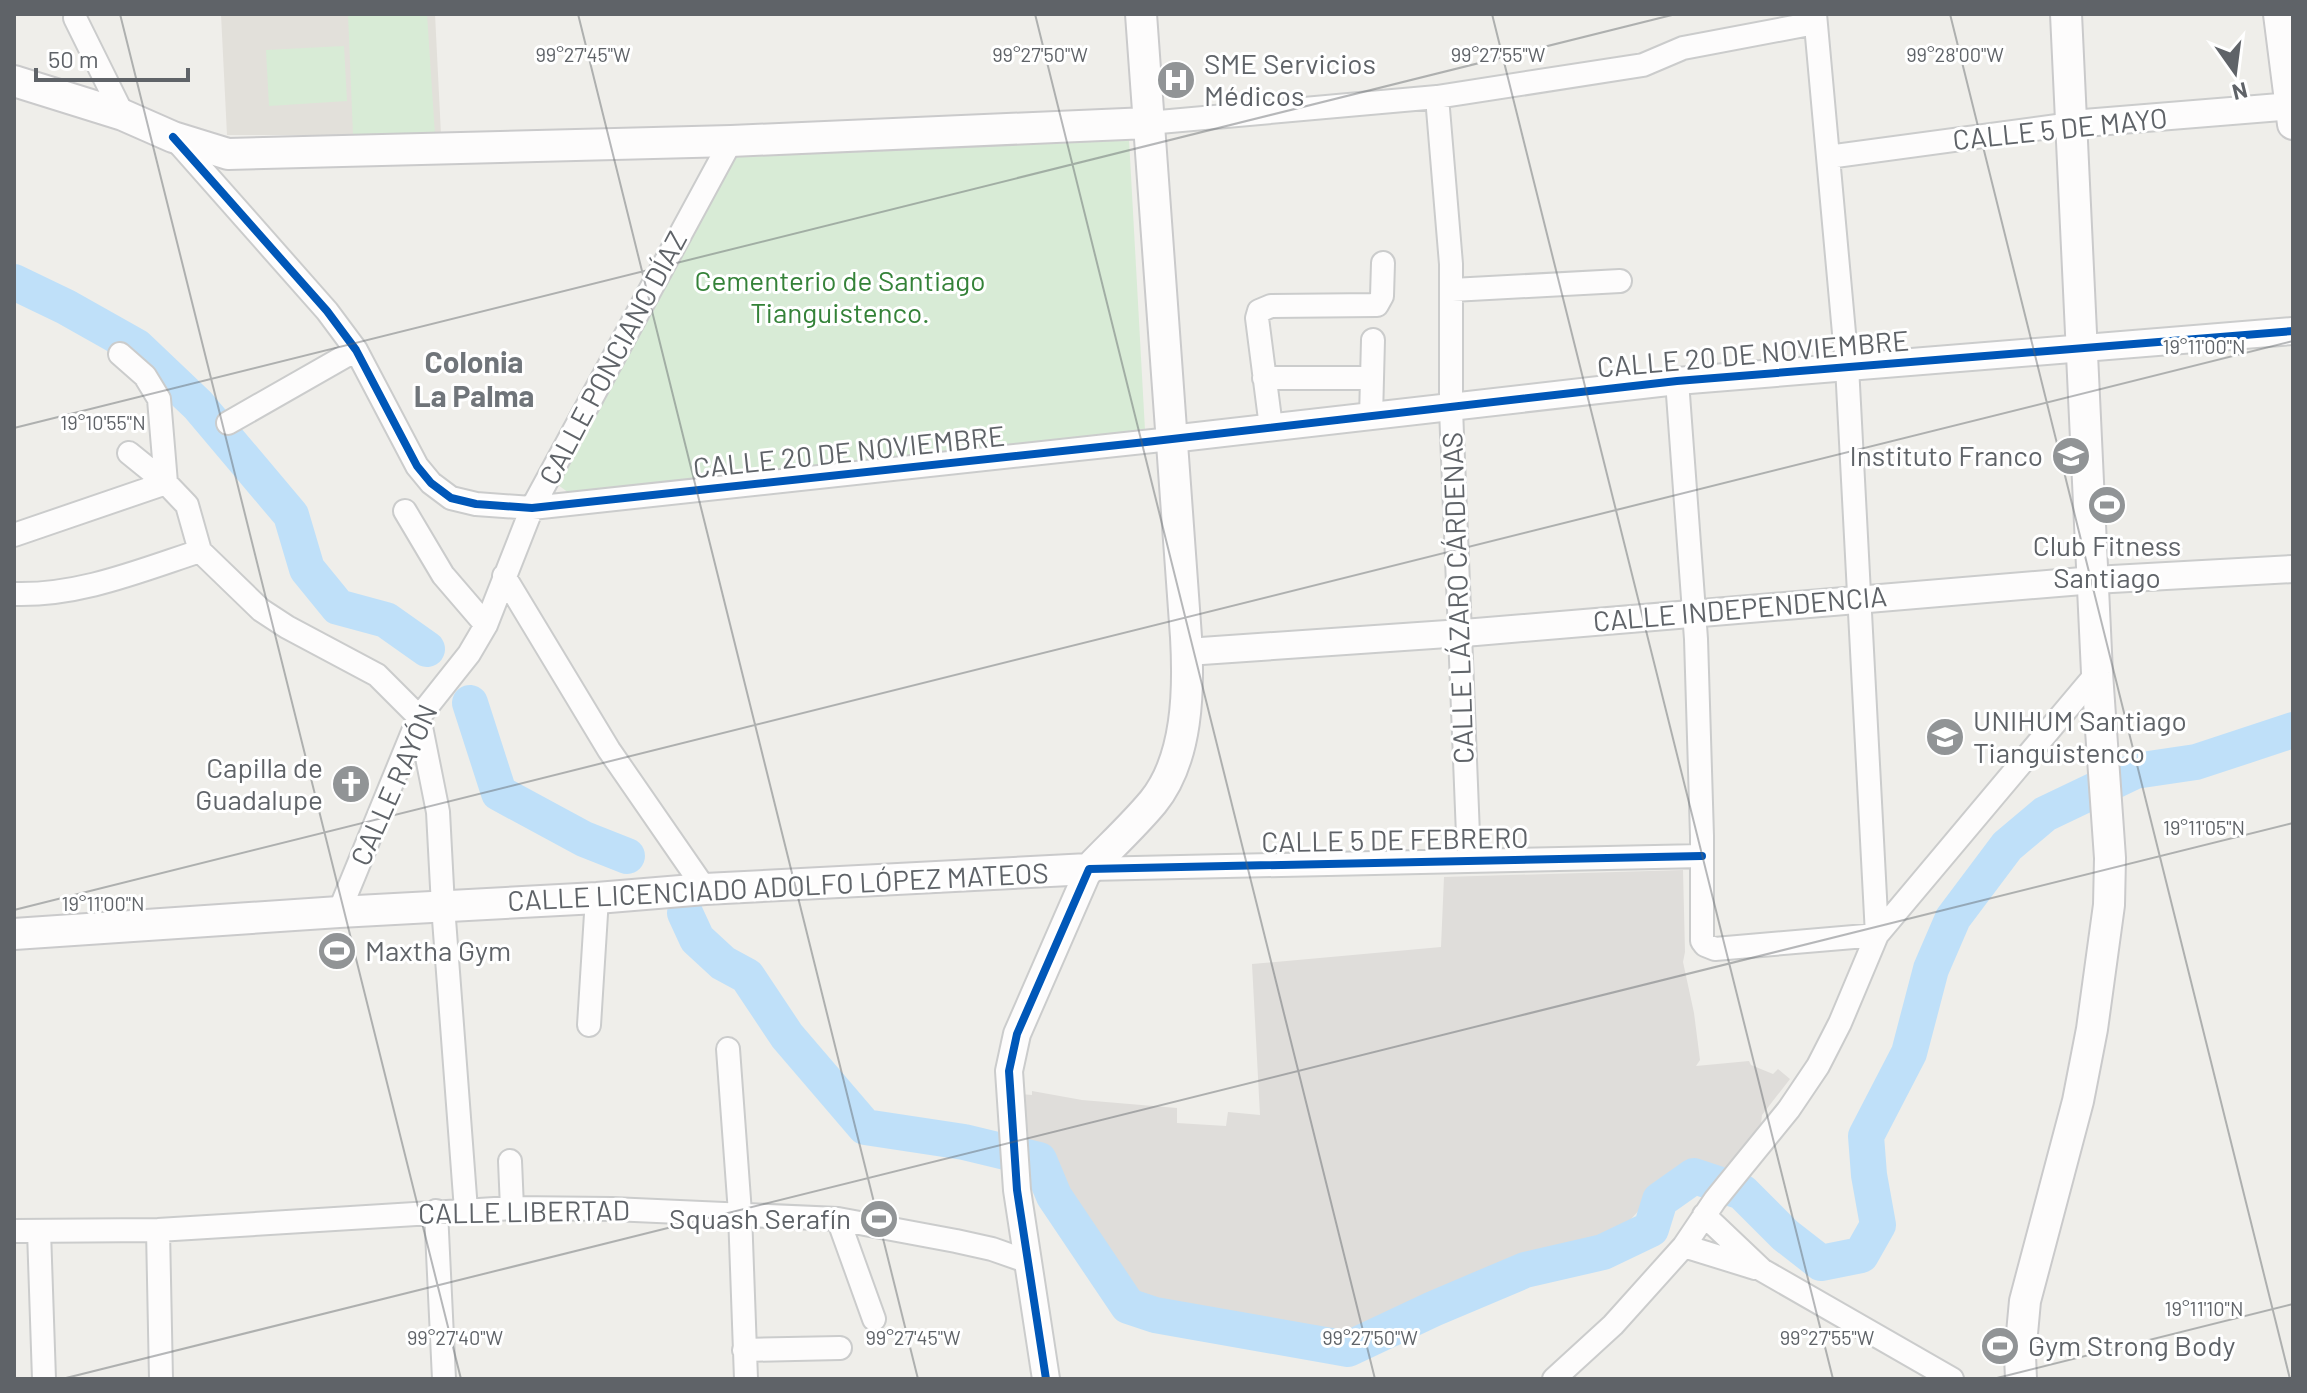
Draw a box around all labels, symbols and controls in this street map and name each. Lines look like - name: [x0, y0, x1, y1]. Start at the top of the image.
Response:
- scale bar: [36, 32, 188, 82]
- north arrow: [2195, 32, 2275, 112]
- text: 99°27'45"W: [535, 42, 631, 66]
- text: 99°27'50"W: [992, 42, 1088, 66]
- text: 99°27'55"W: [1451, 42, 1546, 66]
- text: 99°28'00"W: [1906, 42, 2004, 66]
- text: 50 m: [48, 44, 99, 73]
- place label: SME Servicios Médicos: [1204, 46, 1376, 112]
- hospital icon: SME Servicios Médicos: [1155, 59, 1197, 101]
- text: N: [2230, 78, 2250, 107]
- street label: CALLE 5 DE MAYO: [1951, 100, 2169, 156]
- street label: CALLE PONCIANO DÍAZ: [531, 225, 693, 490]
- park label: Cementerio de Santiago Tianguistenco.: [694, 263, 986, 329]
- street label: CALLE 20 DE NOVIEMBRE: [1595, 322, 1910, 384]
- text: 19°11'00"N: [2162, 334, 2246, 358]
- district label: Colonia La Palma: [414, 343, 534, 413]
- text: 19°10'55"N: [60, 410, 146, 434]
- street label: CALLE 20 DE NOVIEMBRE: [691, 418, 1006, 484]
- street label: CALLE LÁZARO CÁRDENAS: [1434, 431, 1480, 765]
- school or university icon: Instituto Franco: [2050, 435, 2092, 477]
- place label: Instituto Franco: [1849, 438, 2043, 472]
- sports icon: Club Fitness Santiago: [2086, 484, 2128, 526]
- place label: Club Fitness Santiago: [2033, 528, 2181, 594]
- street label: CALLE INDEPENDENCIA: [1592, 578, 1888, 638]
- street label: CALLE RAYÓN: [342, 699, 444, 871]
- place label: UNIHUM Santiago Tianguistenco: [1973, 703, 2187, 769]
- school or university icon: UNIHUM Santiago Tianguistenco: [1924, 716, 1966, 758]
- place label: Capilla de Guadalupe: [195, 750, 323, 816]
- church icon: Capilla de Guadalupe: [330, 763, 372, 805]
- text: 19°11'05"N: [2163, 815, 2245, 839]
- street label: CALLE 5 DE FEBRERO: [1261, 820, 1529, 858]
- street label: CALLE LICENCIADO ADOLFO LÓPEZ MATEOS: [507, 855, 1049, 917]
- text: 19°11'00"N: [61, 891, 145, 915]
- sports icon: Maxtha Gym: [316, 930, 358, 972]
- place label: Maxtha Gym: [365, 933, 511, 967]
- street label: CALLE LIBERTAD: [418, 1192, 630, 1230]
- sports icon: Squash Serafín: [858, 1198, 900, 1240]
- place label: Squash Serafín: [669, 1201, 851, 1235]
- text: 19°11'10"N: [2165, 1296, 2243, 1320]
- text: 99°27'40"W: [407, 1325, 504, 1349]
- text: 99°27'45"W: [865, 1325, 961, 1349]
- text: 99°27'50"W: [1322, 1325, 1418, 1349]
- text: 99°27'55"W: [1780, 1325, 1875, 1349]
- sports icon: Gym Strong Body: [1979, 1325, 2021, 1367]
- place label: Gym Strong Body: [2028, 1328, 2235, 1362]

